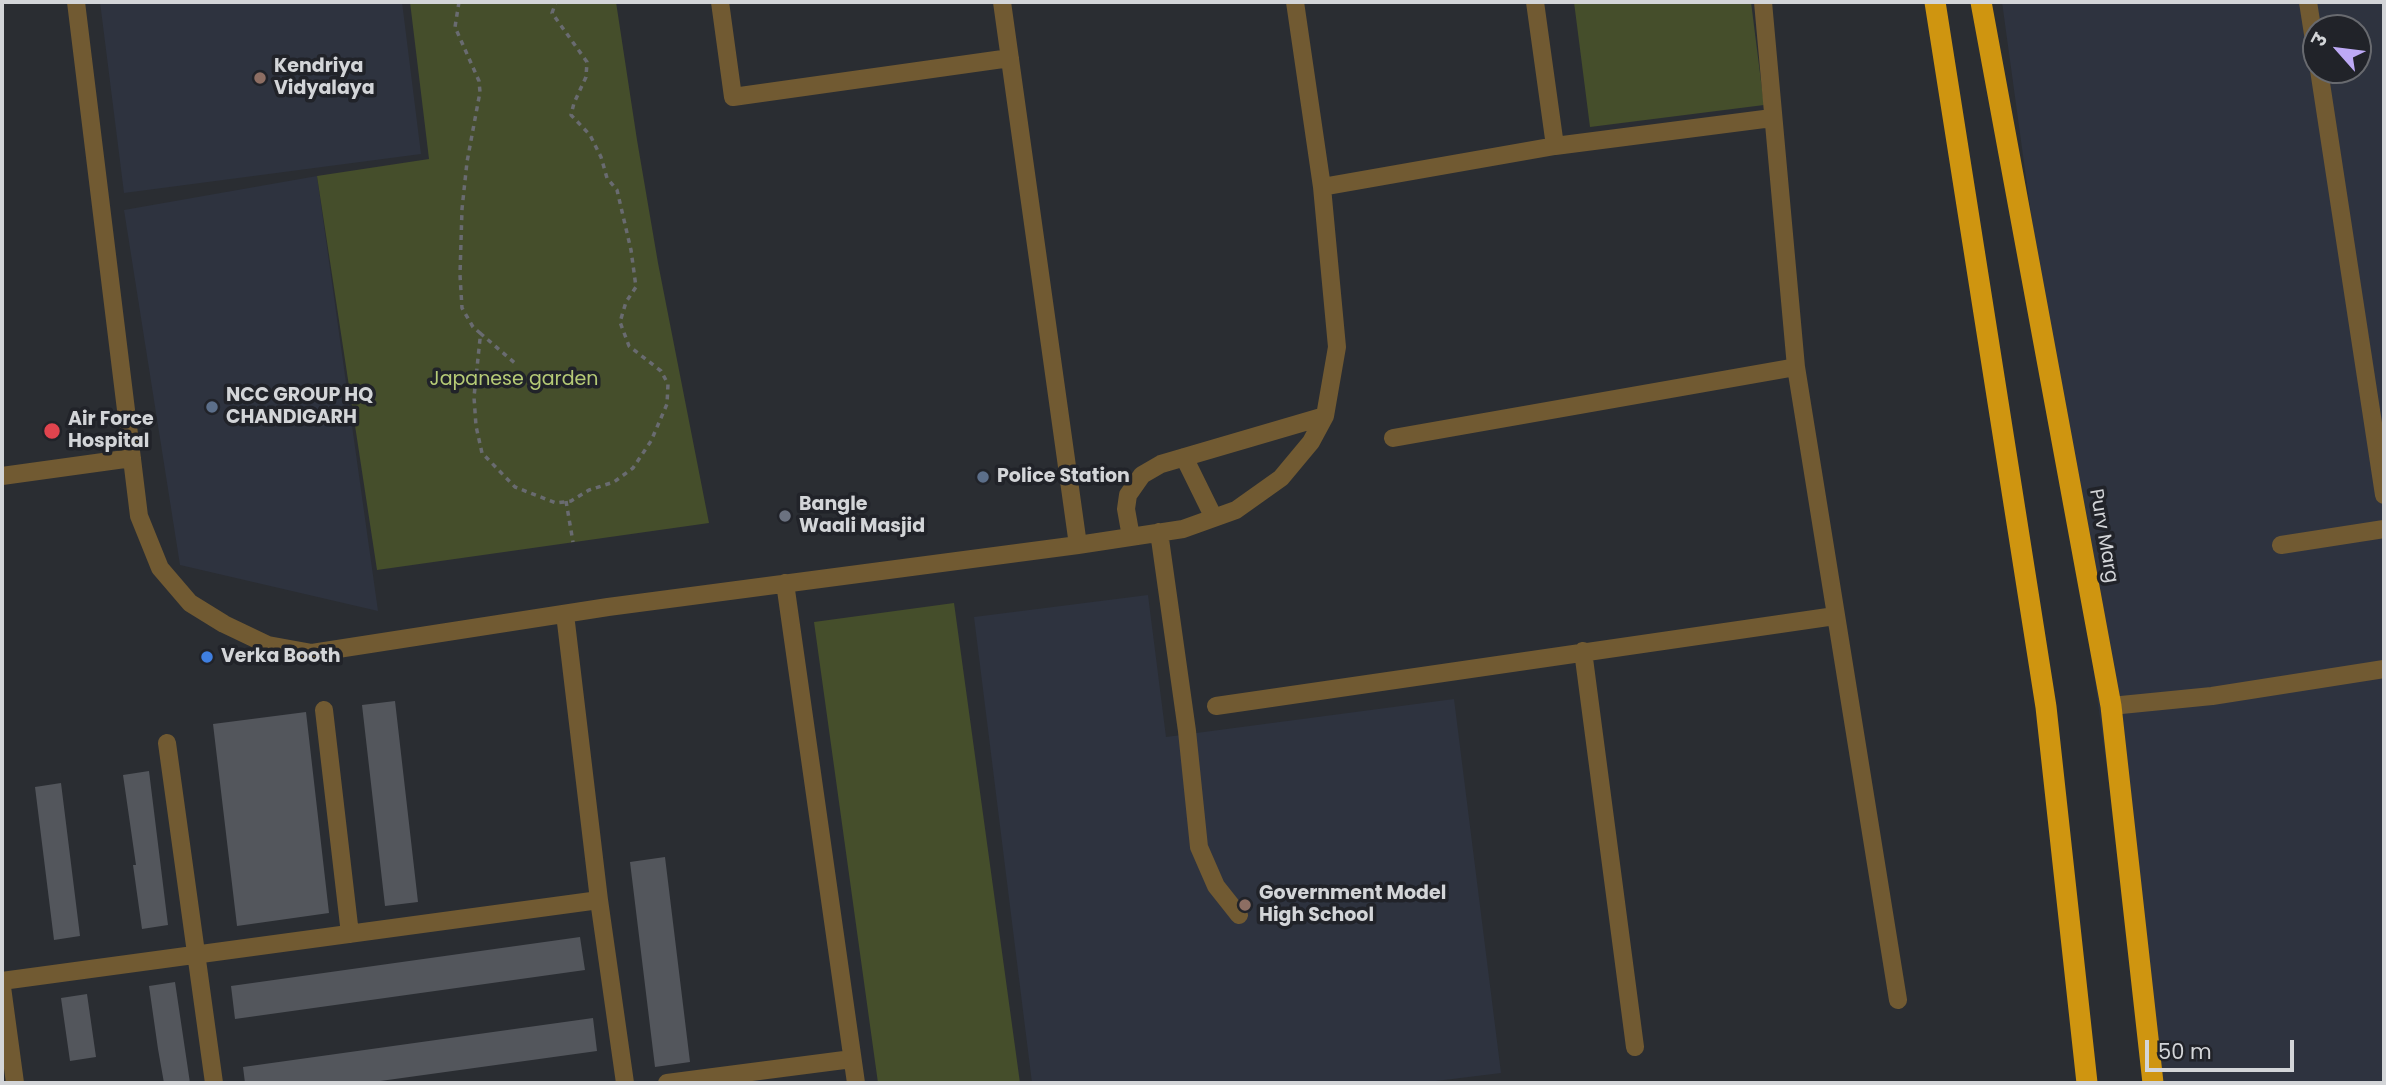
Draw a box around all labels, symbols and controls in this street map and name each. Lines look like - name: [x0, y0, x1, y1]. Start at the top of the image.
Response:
- north arrow: [2302, 14, 2372, 84]
- text: उ: [2305, 29, 2334, 51]
- place label: Kendriya Vidyalaya: [274, 56, 375, 100]
- marker: Kendriya Vidyalaya: [252, 70, 268, 86]
- park label: Japanese garden: [430, 369, 598, 391]
- place label: NCC GROUP HQ CHANDIGARH: [226, 385, 373, 429]
- marker: NCC GROUP HQ CHANDIGARH: [204, 399, 220, 415]
- place label: Air Force Hospital: [68, 409, 154, 453]
- marker: Air Force Hospital: [42, 421, 62, 441]
- place label: Police Station: [997, 466, 1130, 488]
- marker: Police Station: [975, 469, 991, 485]
- street label: Purv Marg: [2084, 487, 2122, 585]
- place label: Bangle Waali Masjid: [799, 494, 925, 538]
- marker: Bangle Waali Masjid: [777, 508, 793, 524]
- place label: Verka Booth: [221, 646, 341, 668]
- marker: Verka Booth: [199, 649, 215, 665]
- place label: Government Model High School: [1259, 883, 1446, 927]
- marker: Government Model High School: [1237, 897, 1253, 913]
- scale bar: [2148, 1026, 2297, 1070]
- text: 50 m: [2158, 1037, 2212, 1066]

